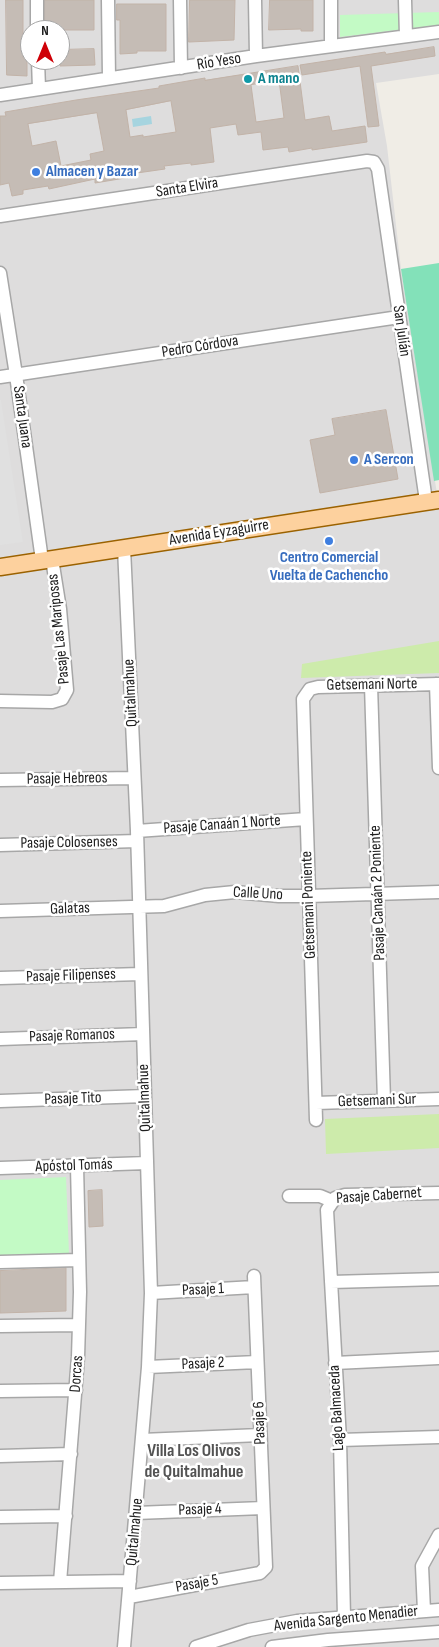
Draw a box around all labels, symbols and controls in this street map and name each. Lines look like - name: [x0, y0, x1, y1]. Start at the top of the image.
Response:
- north arrow: [20, 20, 70, 70]
- text: N: [41, 22, 49, 39]
- street label: Río Yeso: [196, 49, 242, 75]
- place label: A mano: [258, 69, 299, 89]
- marker: A mano: [242, 73, 254, 85]
- place label: Almacen y Bazar: [46, 162, 138, 182]
- marker: Almacen y Bazar: [30, 166, 42, 178]
- street label: Santa Elvira: [155, 174, 219, 202]
- street label: San Julián: [388, 304, 414, 358]
- street label: Pedro Córdova: [160, 331, 240, 363]
- street label: Santa Juana: [8, 385, 36, 449]
- place label: A Sercon: [364, 450, 414, 470]
- marker: A Sercon: [348, 454, 360, 466]
- street label: Avenida Eyzaguirre: [168, 516, 270, 550]
- marker: Centro Comercial Vuelta de Cachencho: [323, 535, 335, 547]
- place label: Centro Comercial Vuelta de Cachencho: [270, 548, 388, 586]
- street label: Pasaje Las Mariposas: [44, 573, 74, 685]
- street label: Quitalmahue: [120, 659, 142, 727]
- street label: Getsemani Norte: [326, 675, 418, 695]
- street label: Pasaje Hebreos: [26, 769, 108, 789]
- street label: Pasaje Canaán 1 Norte: [163, 811, 281, 839]
- street label: Pasaje Canaán 2 Poniente: [366, 825, 390, 961]
- street label: Pasaje Colosenses: [20, 833, 118, 853]
- street label: Getsemani Poniente: [298, 851, 320, 959]
- street label: Calle Uno: [233, 883, 283, 905]
- street label: Galatas: [50, 899, 90, 919]
- street label: Pasaje Filipenses: [26, 965, 116, 987]
- street label: Pasaje Romanos: [29, 1025, 115, 1047]
- street label: Quitalmahue: [134, 1064, 156, 1132]
- street label: Pasaje Tito: [44, 1088, 102, 1110]
- street label: Getsemani Sur: [338, 1090, 416, 1112]
- street label: Apóstol Tomás: [35, 1155, 113, 1177]
- street label: Pasaje Cabernet: [336, 1183, 422, 1209]
- street label: Pasaje 1: [182, 1279, 224, 1301]
- street label: Pasaje 2: [181, 1353, 225, 1375]
- street label: Dorcas: [66, 1355, 88, 1393]
- street label: Lago Balmaceda: [325, 1365, 349, 1451]
- street label: Pasaje 6: [250, 1401, 270, 1445]
- district label: Villa Los Olivos de Quitalmahue: [144, 1440, 244, 1482]
- street label: Quitalmahue: [122, 1497, 148, 1567]
- street label: Pasaje 4: [178, 1500, 222, 1520]
- street label: Pasaje 5: [174, 1571, 220, 1597]
- street label: Avenida Sargento Menadier: [273, 1602, 419, 1636]

